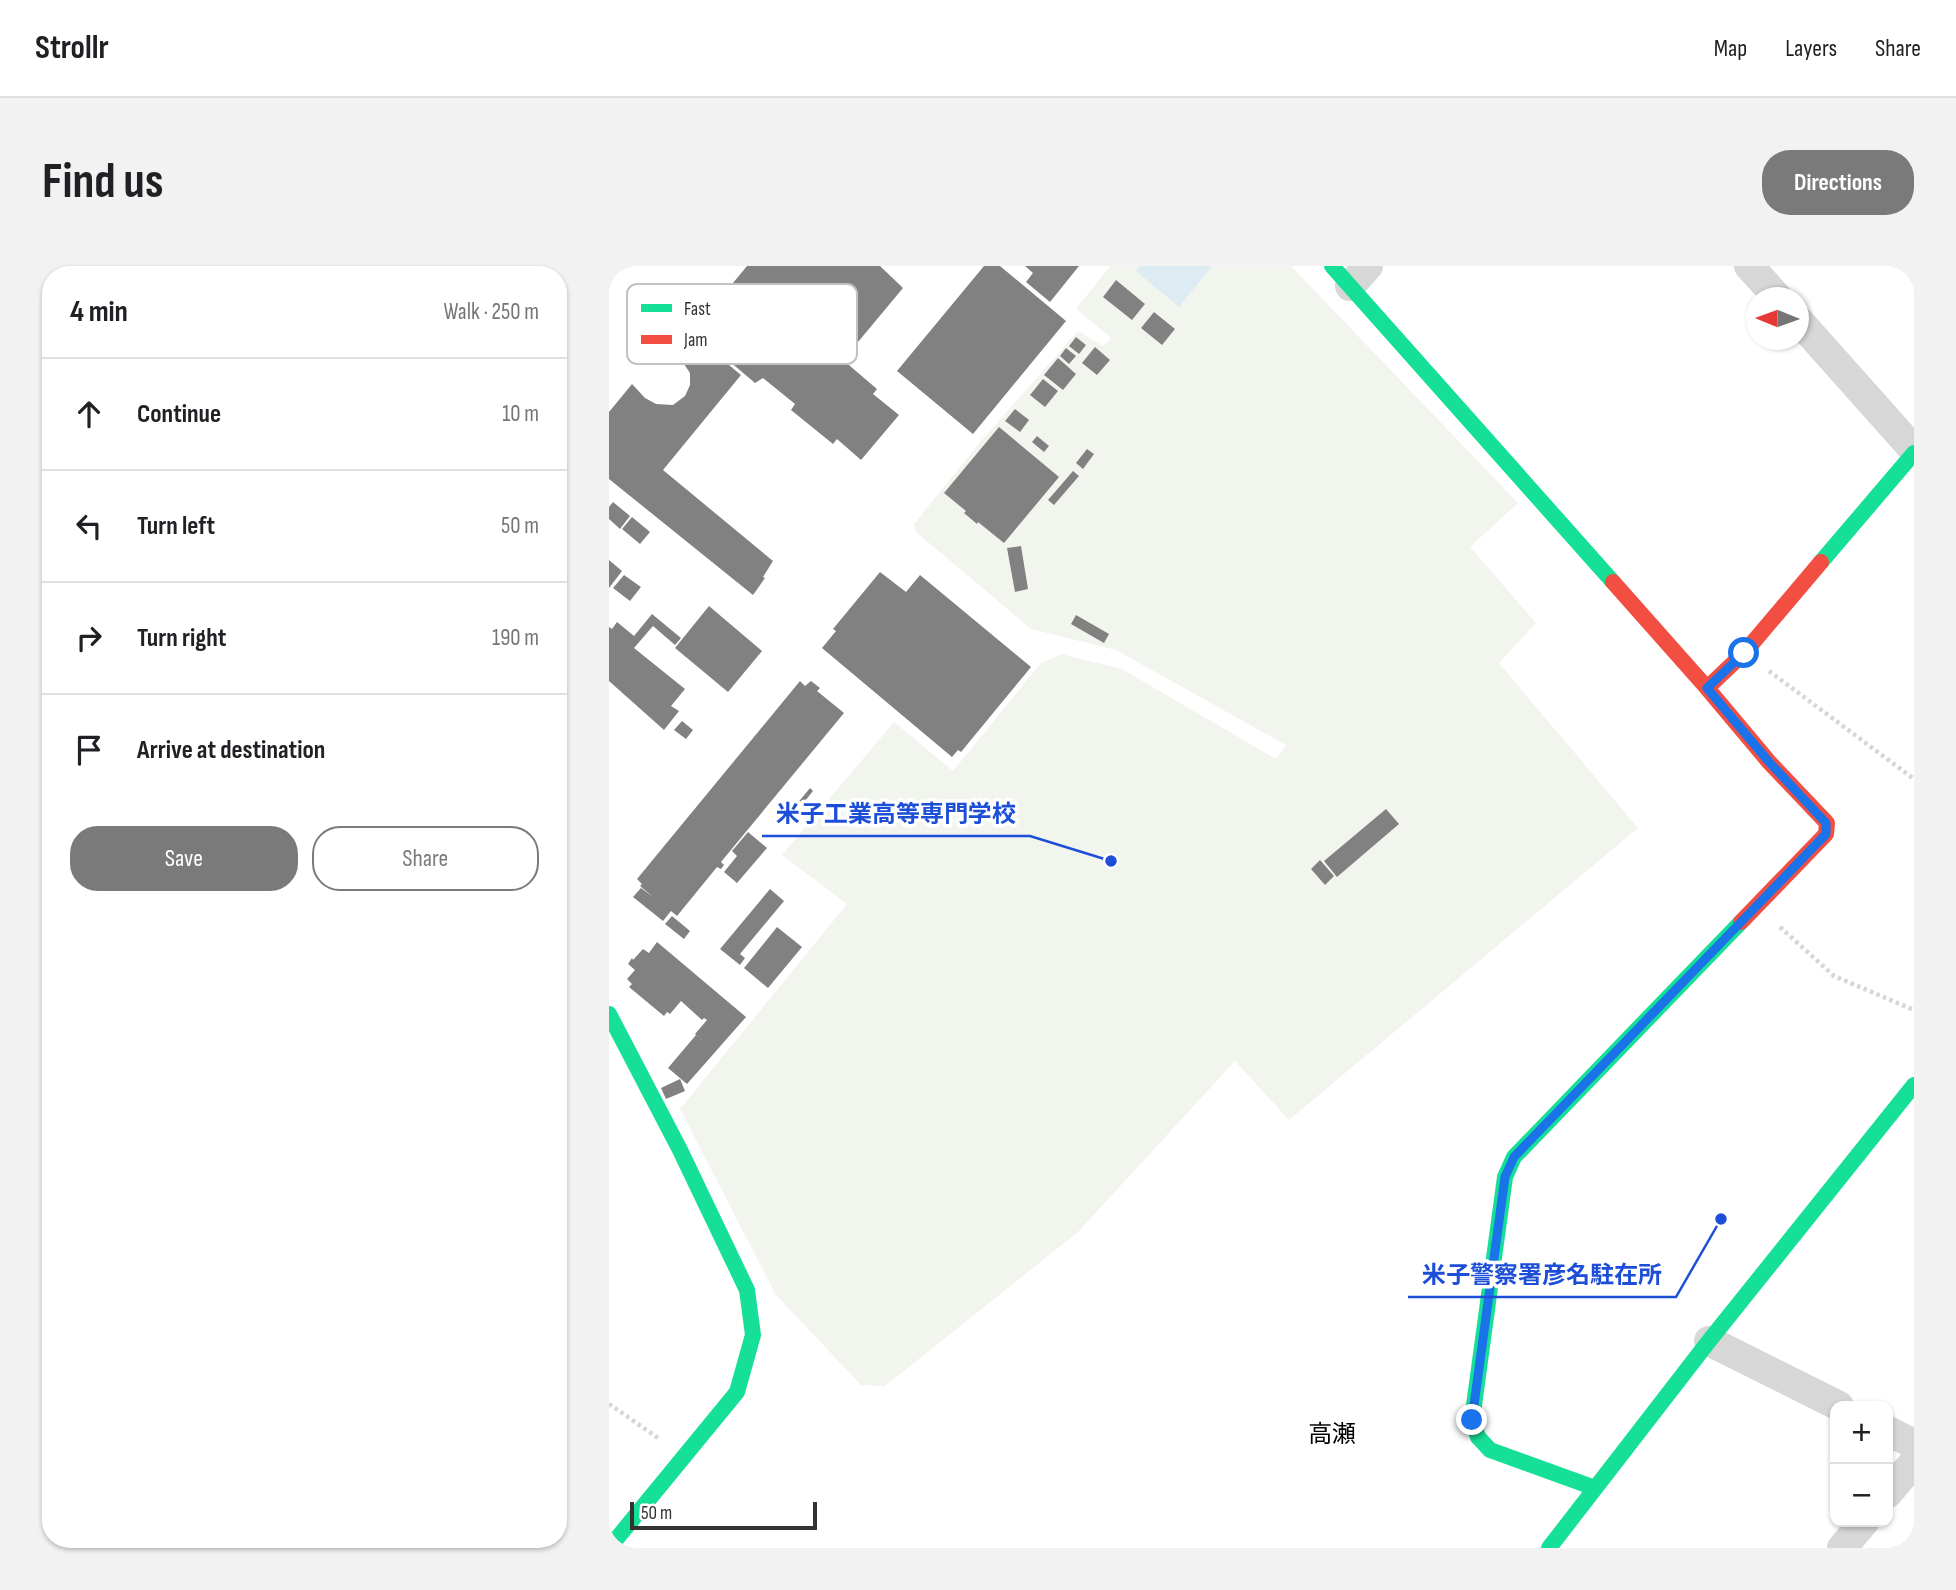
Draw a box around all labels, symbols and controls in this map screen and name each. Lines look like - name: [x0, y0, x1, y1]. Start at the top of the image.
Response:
- text: Strollr: [35, 28, 109, 68]
- text: Map: [1714, 34, 1747, 63]
- text: Layers: [1785, 34, 1837, 63]
- text: Share: [1875, 34, 1921, 63]
- button: Directions: [1762, 150, 1914, 215]
- text: Find us: [42, 153, 164, 212]
- legend: [627, 284, 857, 364]
- north arrow: [1746, 287, 1809, 350]
- text: 4 min: [70, 294, 128, 330]
- text: Walk · 250 m: [443, 298, 539, 326]
- text: Fast: [684, 298, 711, 321]
- text: Jam: [683, 329, 707, 352]
- icon: ahead: [70, 395, 108, 433]
- text: Continue: [137, 399, 221, 430]
- text: 10 m: [502, 400, 539, 428]
- icon: left: [70, 507, 108, 545]
- text: Turn left: [137, 511, 215, 542]
- text: 50 m: [501, 512, 539, 540]
- icon: right: [70, 619, 108, 657]
- text: Turn right: [137, 623, 226, 654]
- text: 190 m: [492, 624, 539, 652]
- route start: [1728, 637, 1759, 668]
- icon: arrive: [70, 731, 108, 769]
- text: Arrive at destination: [137, 735, 325, 766]
- callout: 米子工業高等専門学校: [762, 791, 1030, 836]
- text: 米子工業高等専門学校: [776, 800, 1016, 829]
- button: Save: [70, 826, 298, 891]
- button: Share: [312, 826, 539, 891]
- callout: 米子警察署彦名駐在所: [1408, 1252, 1676, 1297]
- text: 米子警察署彦名駐在所: [1422, 1261, 1662, 1290]
- map controls: [1830, 1401, 1893, 1527]
- button: +: [1830, 1401, 1893, 1464]
- route end: [1456, 1404, 1487, 1435]
- district label: 高瀬: [1308, 1420, 1356, 1449]
- button: −: [1830, 1464, 1893, 1527]
- scale bar: [630, 1499, 817, 1531]
- text: 50 m: [641, 1502, 672, 1525]

